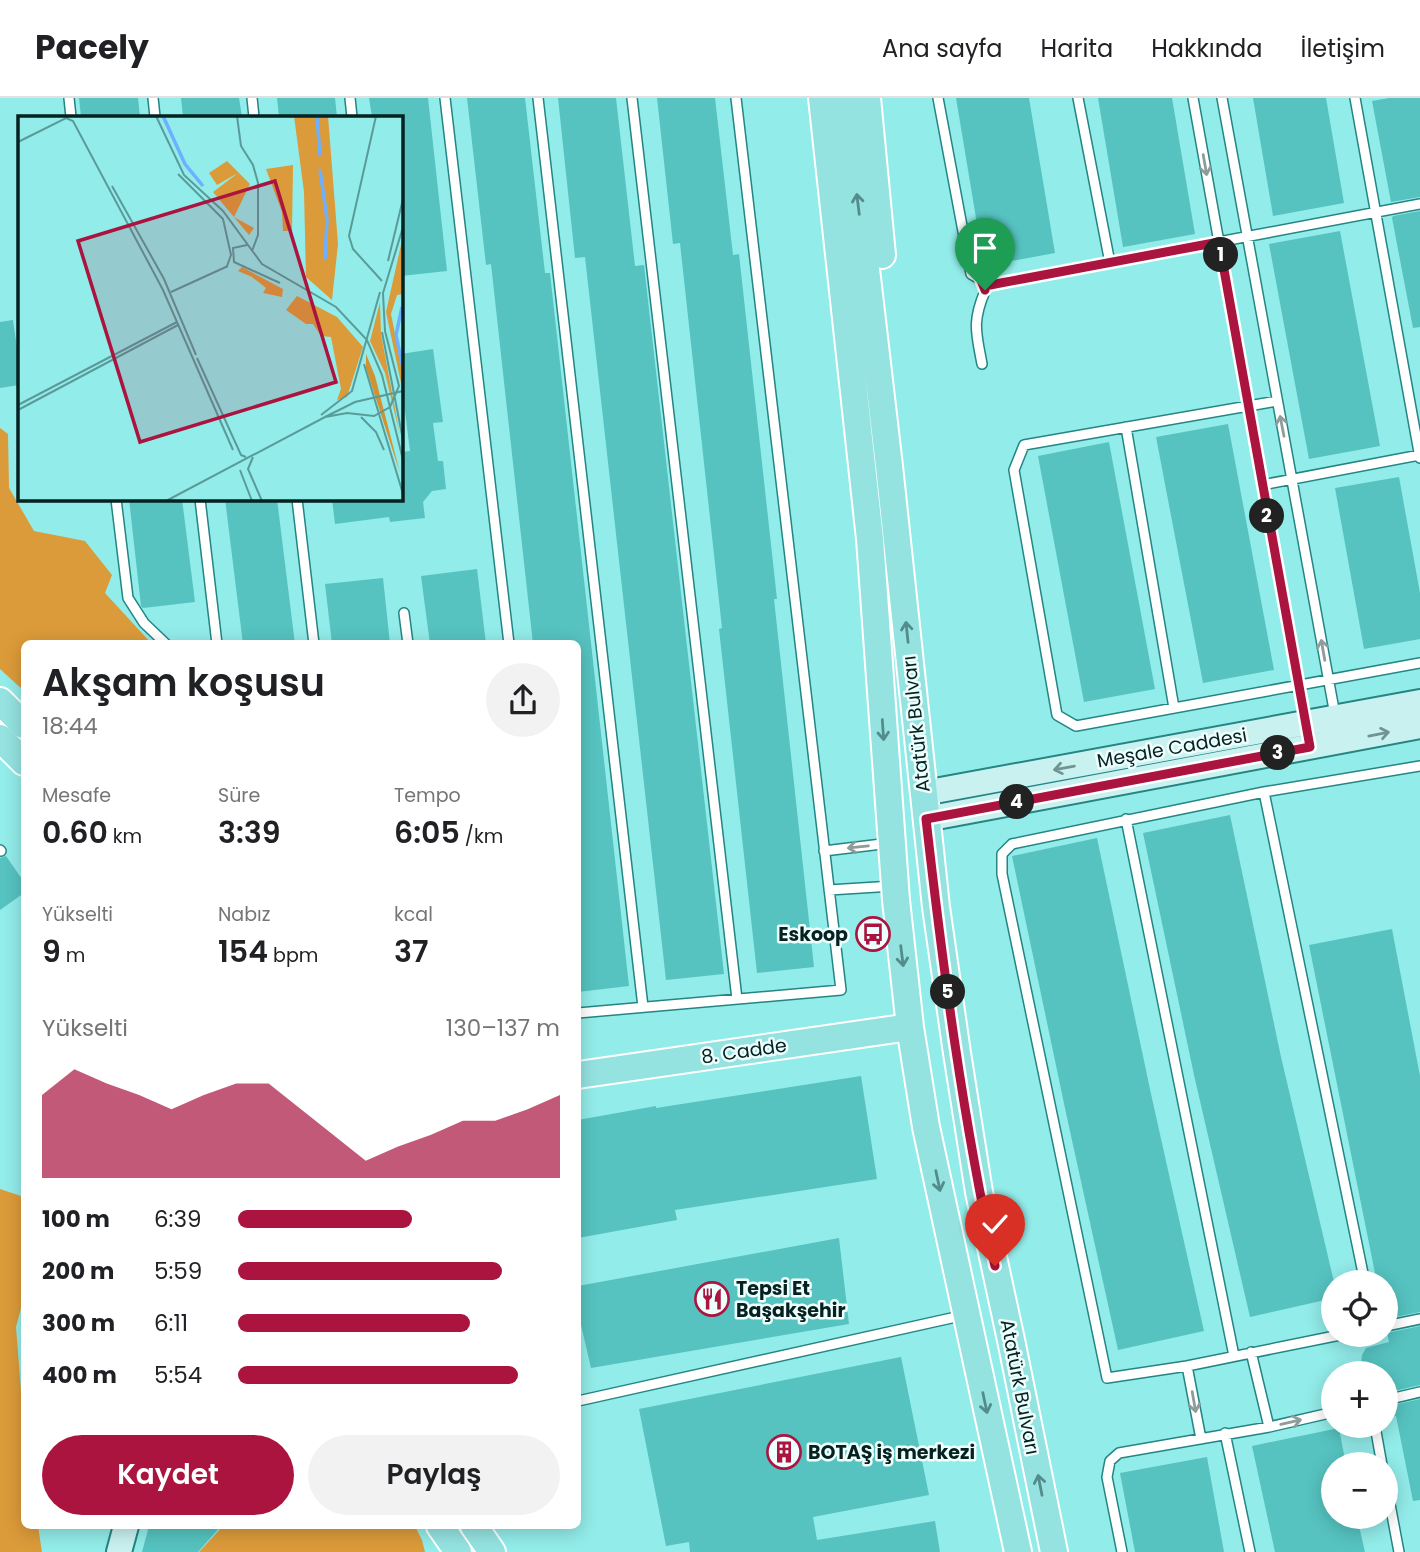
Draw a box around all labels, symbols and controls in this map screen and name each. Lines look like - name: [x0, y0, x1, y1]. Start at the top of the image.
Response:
- text: Pacely: [35, 24, 149, 71]
- text: Ana sayfa: [882, 32, 1003, 65]
- text: Harita: [1041, 32, 1113, 65]
- text: Hakkında: [1151, 32, 1263, 65]
- text: İletişim: [1301, 32, 1385, 65]
- inset map: [18, 116, 402, 500]
- one-way arrow: [1199, 153, 1212, 176]
- one-way arrow: [852, 193, 865, 216]
- pin: [955, 218, 1015, 290]
- icon: arrive: [966, 229, 1004, 267]
- pin: 1: [1204, 238, 1238, 272]
- text: 1: [1217, 241, 1224, 268]
- one-way arrow: [1274, 415, 1288, 438]
- pin: 2: [1250, 498, 1284, 534]
- text: 2: [1261, 502, 1272, 529]
- one-way arrow: [900, 621, 913, 644]
- one-way arrow: [1315, 639, 1329, 662]
- street label: Atatürk Bulvarı: [895, 654, 937, 794]
- text: Akşam koşusu: [42, 656, 325, 709]
- button: share: [486, 663, 560, 737]
- text: 18:44: [42, 710, 98, 742]
- one-way arrow: [877, 718, 890, 741]
- street label: Meşale Caddesi: [1095, 722, 1249, 774]
- one-way arrow: [1367, 726, 1390, 740]
- pin: 3: [1260, 736, 1296, 770]
- text: 3: [1272, 739, 1283, 766]
- one-way arrow: [1053, 761, 1076, 775]
- text: Mesafe: [42, 782, 111, 809]
- text: Süre: [218, 782, 260, 809]
- text: Tempo: [394, 782, 461, 809]
- pin: 4: [1000, 784, 1034, 820]
- text: 4: [1010, 788, 1023, 815]
- text: 0.60: [42, 811, 108, 854]
- text: 3:39: [218, 811, 281, 854]
- text: 6:05: [394, 811, 460, 854]
- text: km: [108, 823, 142, 850]
- text: /km: [460, 823, 503, 850]
- one-way arrow: [847, 841, 870, 854]
- text: Yükselti: [42, 901, 113, 928]
- text: Nabız: [218, 901, 270, 928]
- text: kcal: [394, 901, 433, 928]
- bus stop icon: Eskoop: [854, 915, 892, 953]
- place label: Eskoop: [778, 921, 848, 948]
- text: 9: [42, 930, 61, 973]
- text: 154: [218, 930, 268, 973]
- text: 37: [394, 930, 428, 973]
- text: m: [61, 942, 85, 969]
- text: bpm: [268, 942, 318, 969]
- one-way arrow: [896, 945, 909, 967]
- pin: 5: [930, 974, 965, 1010]
- text: 5: [941, 978, 954, 1005]
- text: Yükselti: [42, 1012, 128, 1044]
- text: 130–137 m: [446, 1012, 560, 1044]
- street label: 8. Cadde: [700, 1032, 788, 1070]
- one-way arrow: [931, 1169, 945, 1192]
- pin: [965, 1194, 1025, 1266]
- text: 100 m: [42, 1203, 110, 1235]
- text: 6:39: [154, 1203, 202, 1235]
- icon: check: [976, 1205, 1014, 1243]
- text: 200 m: [42, 1255, 114, 1287]
- text: 5:59: [154, 1255, 202, 1287]
- map controls: [1321, 1270, 1398, 1529]
- button: locate: [1321, 1270, 1398, 1347]
- place label: Tepsi Et Başakşehir: [736, 1275, 846, 1324]
- restaurant icon: Tepsi Et Başakşehir: [693, 1280, 731, 1318]
- text: 300 m: [42, 1307, 115, 1339]
- text: 6:11: [154, 1307, 188, 1339]
- street label: Atatürk Bulvarı: [994, 1317, 1046, 1457]
- text: 400 m: [42, 1359, 117, 1391]
- text: 5:54: [154, 1359, 202, 1391]
- button: +: [1321, 1361, 1398, 1438]
- one-way arrow: [1188, 1390, 1201, 1413]
- one-way arrow: [979, 1392, 992, 1414]
- one-way arrow: [1279, 1414, 1302, 1428]
- building icon: BOTAŞ iş merkezi: [765, 1433, 803, 1471]
- button: Kaydet: [42, 1435, 294, 1515]
- button: Paylaş: [308, 1435, 560, 1515]
- place label: BOTAŞ iş merkezi: [808, 1439, 975, 1466]
- button: −: [1321, 1452, 1398, 1529]
- one-way arrow: [1033, 1474, 1047, 1497]

